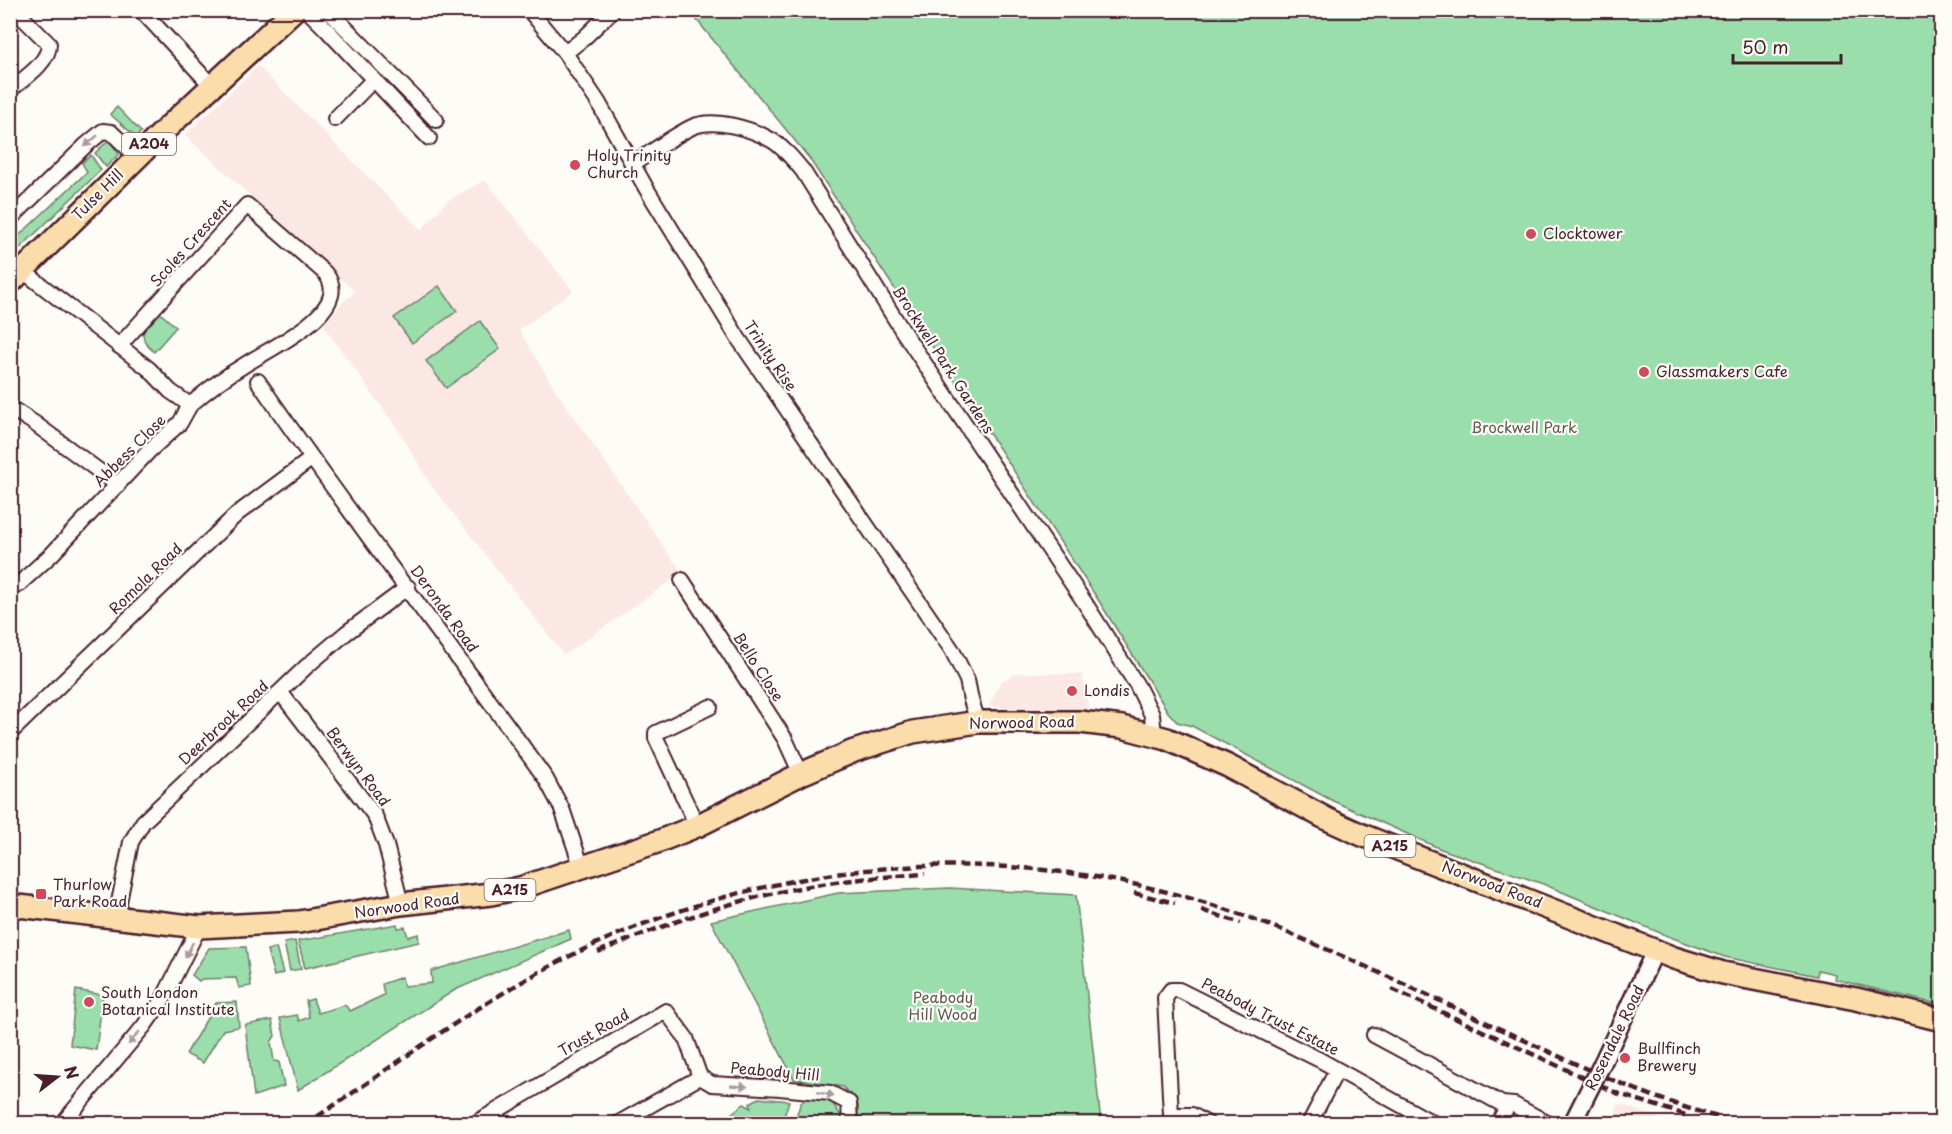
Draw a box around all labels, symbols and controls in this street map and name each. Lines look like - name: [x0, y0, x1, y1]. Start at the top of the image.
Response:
- scale bar: [1733, 27, 1841, 65]
- text: 50 m: [1742, 33, 1789, 60]
- road number: A204: [122, 133, 176, 155]
- one-way arrow: [83, 134, 99, 147]
- place label: Holy Trinity Church: [587, 143, 672, 183]
- marker: Holy Trinity Church: [568, 158, 582, 172]
- street label: Tulse Hill: [66, 163, 128, 225]
- street label: Scoles Crescent: [144, 193, 236, 291]
- place label: Clocktower: [1543, 221, 1623, 244]
- marker: Clocktower: [1524, 227, 1538, 241]
- street label: Brockwell Park Gardens: [888, 281, 1001, 438]
- street label: Trinity Rise: [739, 315, 803, 395]
- place label: Glassmakers Cafe: [1656, 359, 1788, 382]
- marker: Glassmakers Cafe: [1637, 365, 1651, 379]
- street label: Abbess Close: [87, 408, 170, 491]
- park label: Brockwell Park: [1471, 415, 1577, 438]
- street label: Romola Road: [103, 537, 187, 619]
- street label: Deronda Road: [405, 559, 485, 657]
- street label: Bello Close: [728, 627, 790, 705]
- street label: Deerbrook Road: [173, 674, 273, 770]
- place label: Londis: [1084, 678, 1130, 701]
- marker: Londis: [1065, 684, 1079, 698]
- street label: Norwood Road: [969, 709, 1075, 734]
- street label: Berwyn Road: [322, 722, 397, 811]
- road number: A215: [1364, 835, 1416, 857]
- street label: Norwood Road: [1439, 854, 1546, 913]
- place label: Thurlow Park Road: [53, 872, 127, 912]
- road number: A215: [484, 879, 536, 901]
- street label: Norwood Road: [353, 886, 461, 923]
- marker: Thurlow Park Road: [34, 887, 48, 901]
- one-way arrow: [184, 941, 194, 958]
- street label: Peabody Trust Estate: [1198, 971, 1343, 1060]
- place label: South London Botanical Institute: [101, 980, 235, 1020]
- street label: Rosendale Road: [1578, 981, 1649, 1094]
- park label: Peabody Hill Wood: [909, 985, 977, 1025]
- marker: South London Botanical Institute: [82, 995, 96, 1009]
- street label: Trust Road: [554, 1002, 633, 1061]
- one-way arrow: [127, 1030, 140, 1046]
- place label: Bullfinch Brewery: [1637, 1036, 1701, 1076]
- north arrow: [27, 1047, 87, 1107]
- marker: Bullfinch Brewery: [1618, 1051, 1632, 1065]
- street label: Peabody Hill: [730, 1055, 821, 1086]
- text: N: [59, 1063, 86, 1082]
- one-way arrow: [730, 1081, 749, 1090]
- one-way arrow: [817, 1090, 836, 1099]

